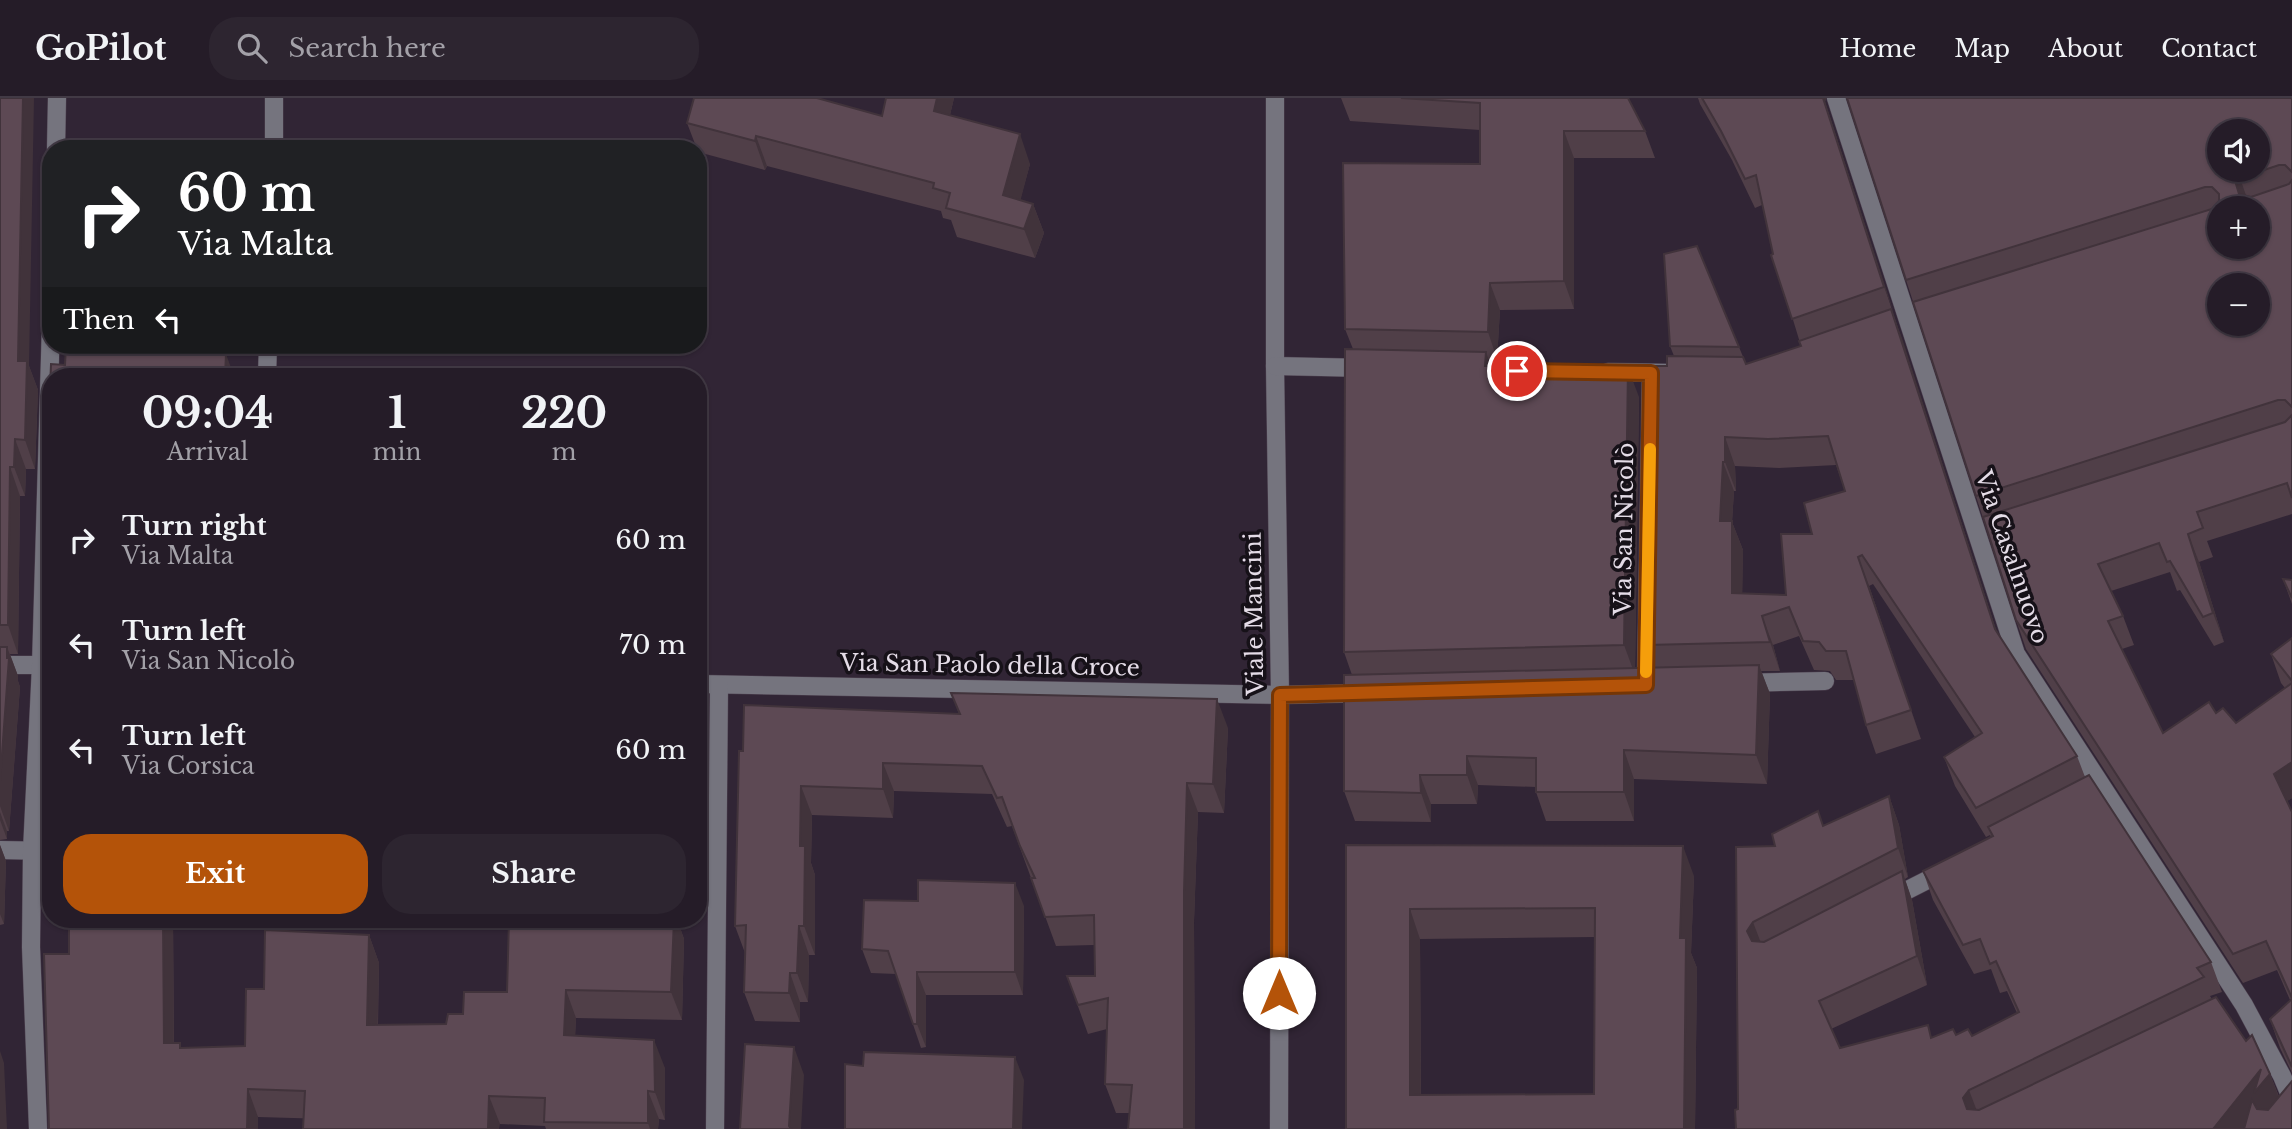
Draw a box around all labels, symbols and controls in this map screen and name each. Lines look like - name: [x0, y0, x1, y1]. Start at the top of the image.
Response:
- search box: [209, 17, 699, 80]
- text: GoPilot: [35, 28, 167, 69]
- icon: search: [233, 29, 271, 67]
- text: Search here: [289, 32, 446, 64]
- text: Home: [1840, 34, 1916, 63]
- text: Map: [1954, 34, 2010, 63]
- text: About: [2048, 34, 2123, 63]
- text: Contact: [2161, 34, 2257, 63]
- map controls: [2207, 119, 2270, 336]
- button: sound: [2207, 119, 2270, 182]
- text: 60 m: [178, 163, 315, 224]
- icon: right: [63, 168, 154, 259]
- button: +: [2207, 196, 2270, 259]
- text: Via Malta: [178, 224, 333, 264]
- button: −: [2207, 273, 2270, 336]
- icon: left: [149, 301, 187, 339]
- text: Then: [63, 304, 135, 336]
- pin: [1487, 341, 1547, 401]
- icon: arrive: [1498, 352, 1536, 390]
- text: 09:04: [142, 387, 273, 439]
- text: 1: [388, 387, 406, 439]
- text: 220: [521, 387, 607, 439]
- text: Arrival: [167, 438, 248, 466]
- text: min: [373, 438, 421, 466]
- text: m: [552, 438, 576, 466]
- street label: Via San Nicolò: [1608, 442, 1640, 617]
- street label: Via Casalnuovo: [1969, 466, 2055, 647]
- text: Turn right: [122, 510, 267, 542]
- icon: right: [63, 521, 101, 559]
- text: 60 m: [615, 524, 686, 556]
- street label: Viale Mancini: [1239, 532, 1269, 697]
- text: Via Malta: [122, 542, 233, 570]
- text: Turn left: [122, 615, 246, 647]
- icon: left: [63, 626, 101, 664]
- text: 70 m: [619, 629, 686, 661]
- text: Via San Nicolò: [122, 647, 295, 675]
- street label: Via San Paolo della Croce: [839, 648, 1140, 682]
- text: Turn left: [122, 720, 246, 752]
- icon: left: [63, 731, 101, 769]
- text: 60 m: [615, 734, 686, 766]
- text: Via Corsica: [122, 752, 255, 780]
- button: Exit: [63, 834, 368, 914]
- button: Share: [382, 834, 686, 914]
- position arrow: [1242, 956, 1316, 1030]

